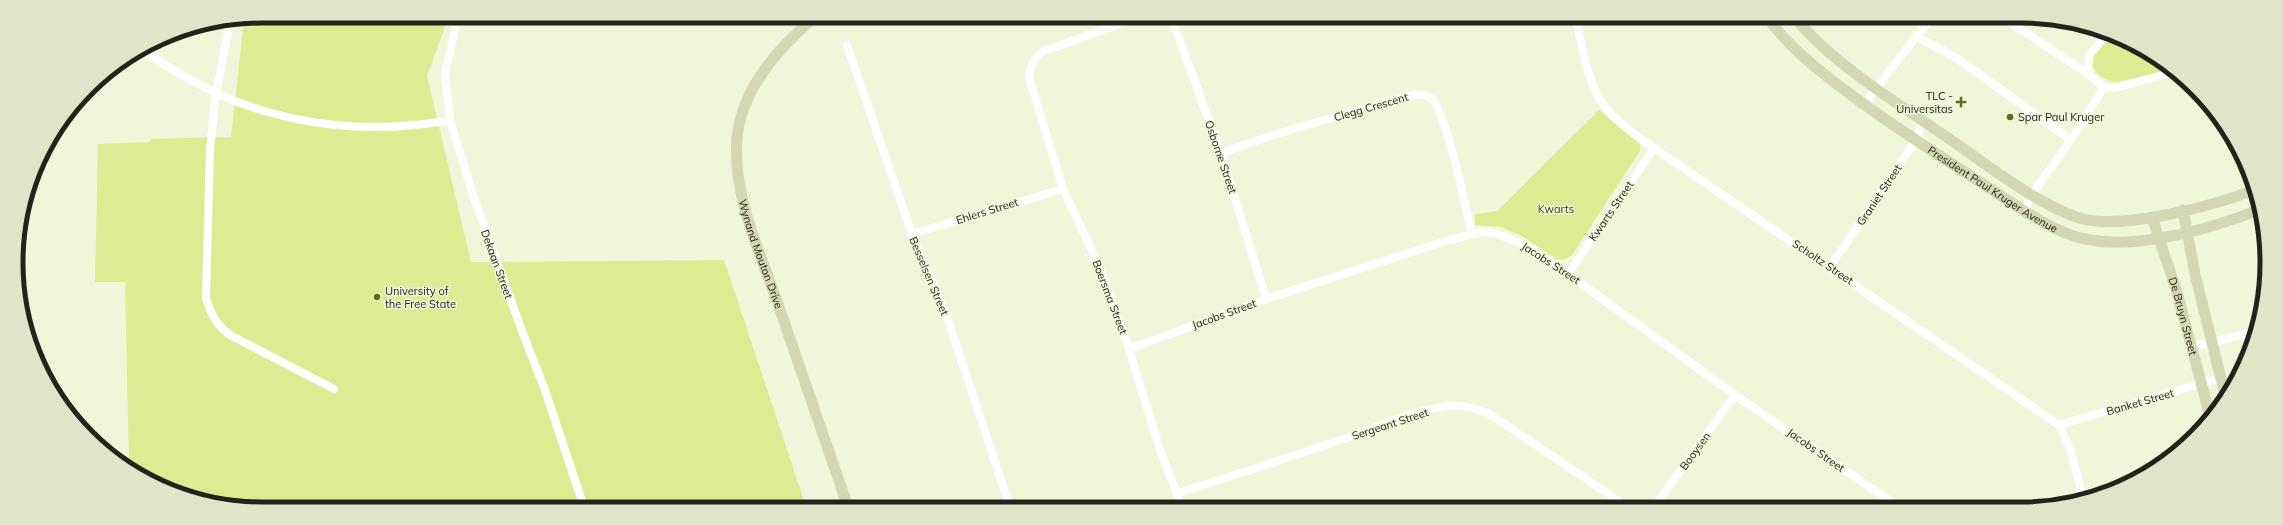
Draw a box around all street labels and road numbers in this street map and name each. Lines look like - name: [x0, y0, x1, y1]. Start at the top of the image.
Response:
- street label: Clegg Crescent: [1332, 90, 1410, 124]
- street label: Osborne Street: [1202, 119, 1240, 196]
- street label: President Paul Kruger Avenue: [1925, 143, 2060, 236]
- street label: Graniet Street: [1853, 162, 1905, 228]
- street label: Kwarts Street: [1586, 178, 1636, 244]
- street label: Ehlers Street: [954, 195, 1020, 227]
- street label: Wynand Mouton Drive: [736, 198, 786, 310]
- street label: Dekaan Street: [478, 227, 516, 301]
- street label: Besselsen Street: [906, 235, 952, 318]
- street label: Scholtz Street: [1790, 236, 1856, 288]
- street label: Jacobs Street: [1519, 239, 1583, 287]
- street label: Boersma Street: [1089, 258, 1131, 336]
- street label: De Bruyn Street: [2166, 275, 2200, 357]
- street label: Jacobs Street: [1190, 296, 1258, 332]
- street label: Banket Street: [2105, 386, 2175, 418]
- street label: Sergeant Street: [1350, 405, 1430, 443]
- street label: Jacobs Street: [1784, 425, 1848, 475]
- street label: Booysen: [1677, 429, 1713, 473]

